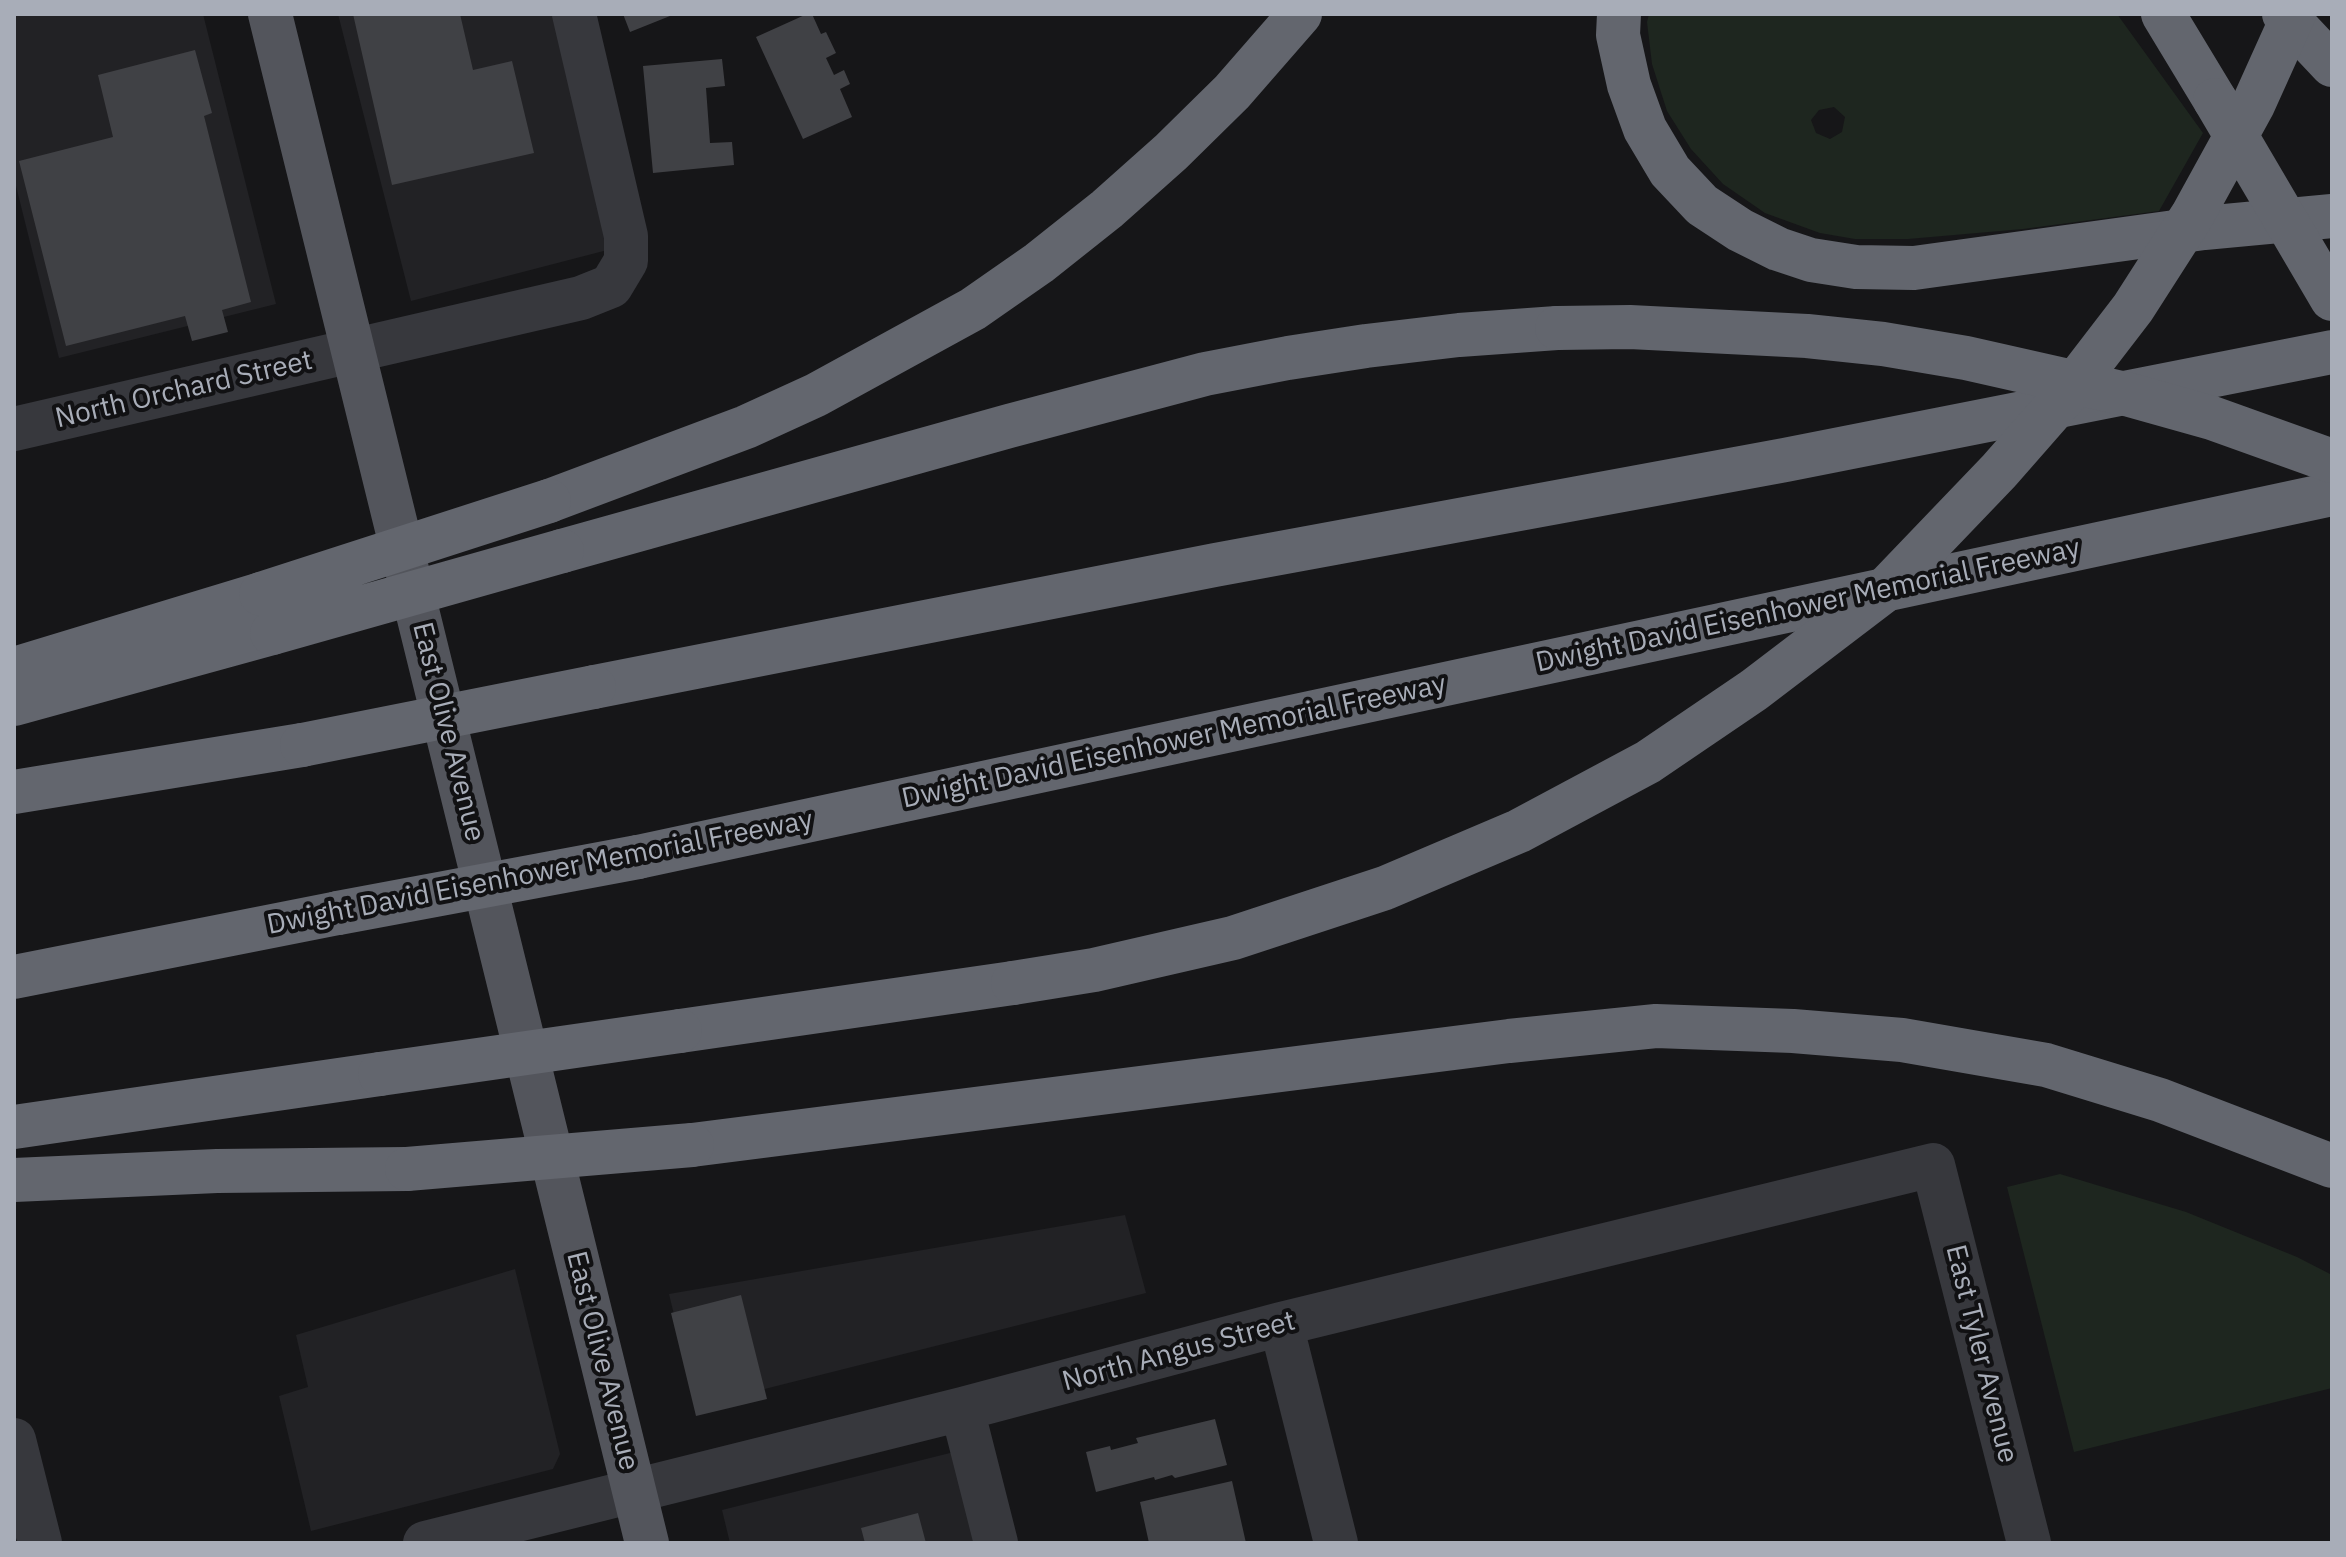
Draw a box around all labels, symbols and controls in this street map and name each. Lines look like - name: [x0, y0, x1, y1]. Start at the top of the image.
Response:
- street label: North Orchard Street: [52, 344, 316, 436]
- street label: Dwight David Eisenhower Memorial Freeway: [1533, 532, 2083, 680]
- street label: East Olive Avenue: [405, 619, 491, 845]
- street label: Dwight David Eisenhower Memorial Freeway: [899, 668, 1449, 816]
- street label: Dwight David Eisenhower Memorial Freeway: [264, 804, 816, 942]
- street label: East Tyler Avenue: [1938, 1242, 2024, 1466]
- street label: East Olive Avenue: [559, 1248, 645, 1474]
- street label: North Angus Street: [1059, 1305, 1299, 1399]

